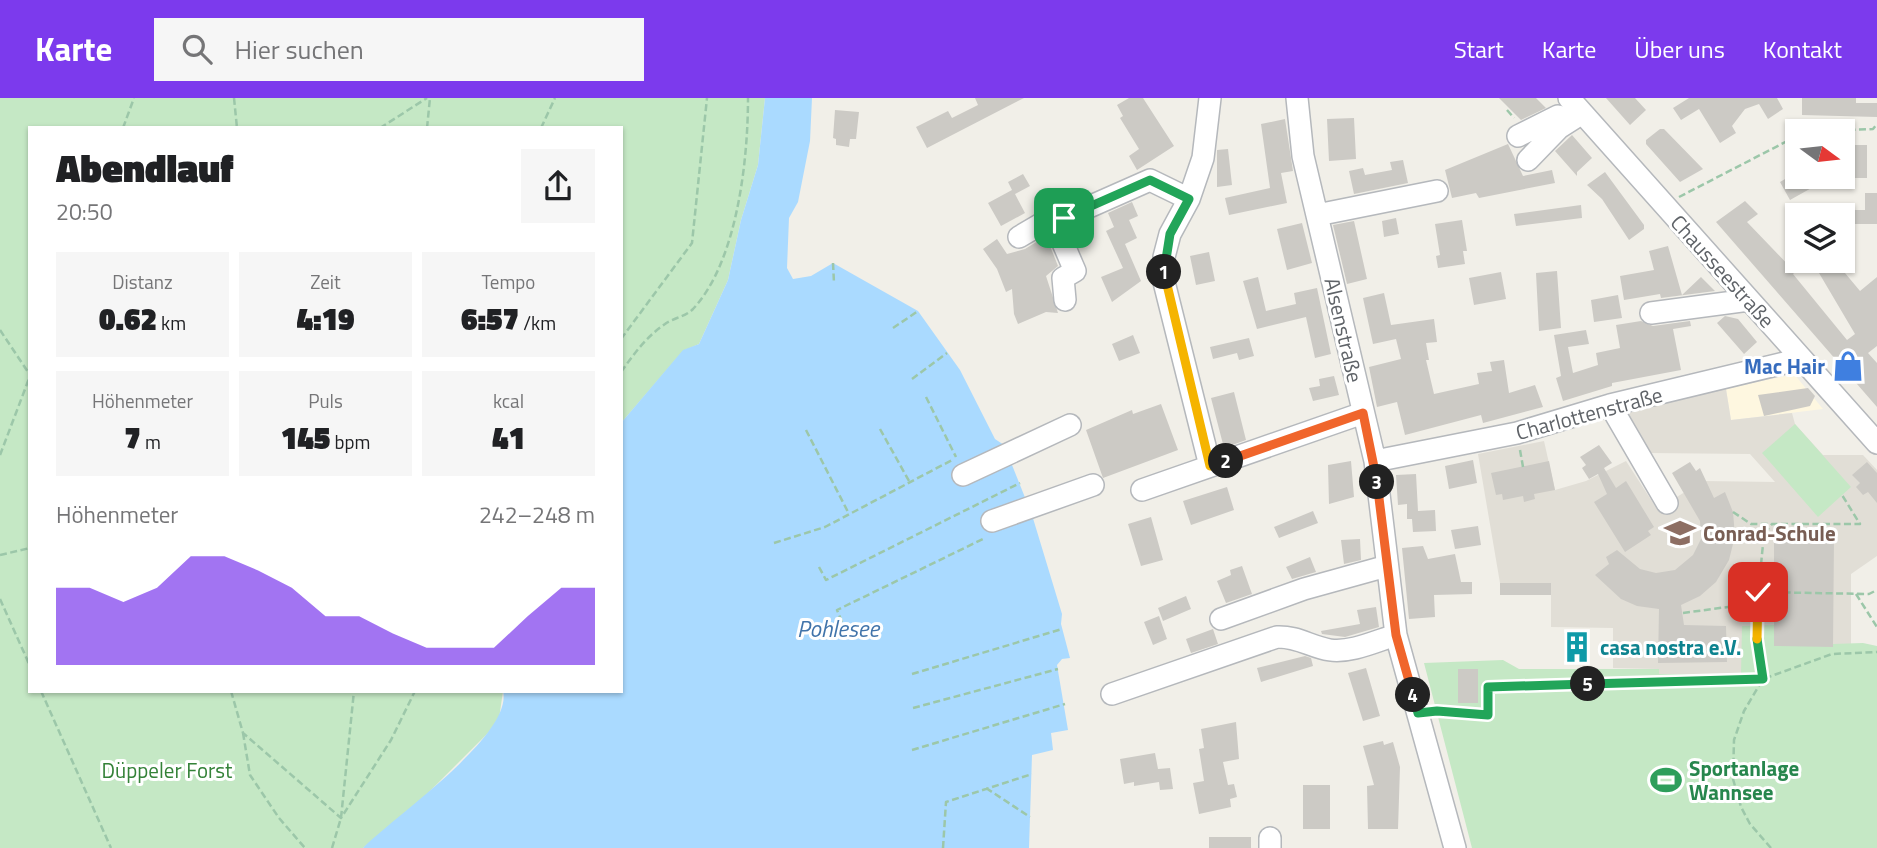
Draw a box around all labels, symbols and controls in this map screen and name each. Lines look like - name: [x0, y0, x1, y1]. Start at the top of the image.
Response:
- search box: [154, 18, 644, 81]
- text: Karte: [35, 24, 112, 74]
- icon: search: [178, 30, 216, 68]
- text: Hier suchen: [234, 30, 364, 69]
- text: Start: [1454, 31, 1504, 67]
- text: Karte: [1542, 31, 1596, 67]
- text: Über uns: [1634, 31, 1725, 67]
- text: Kontakt: [1763, 31, 1842, 67]
- north arrow: [1785, 119, 1855, 189]
- map controls: [1785, 119, 1855, 273]
- text: Abendlauf: [56, 139, 234, 197]
- button: share: [521, 149, 595, 223]
- pin: [1034, 188, 1094, 248]
- text: 20:50: [56, 194, 113, 229]
- icon: arrive: [1045, 199, 1083, 237]
- button: layers: [1785, 203, 1855, 273]
- street label: Chausseestraße: [1663, 207, 1783, 335]
- pin: 1: [1146, 254, 1182, 290]
- text: 1: [1158, 257, 1169, 286]
- text: Distanz: [112, 267, 173, 296]
- text: Zeit: [310, 267, 341, 296]
- text: Tempo: [482, 267, 535, 296]
- street label: Alsenstraße: [1316, 274, 1372, 386]
- text: 0.62: [99, 296, 157, 342]
- text: 4:19: [296, 296, 355, 342]
- text: 6:57: [461, 296, 519, 342]
- text: km: [157, 308, 186, 337]
- text: /km: [519, 308, 556, 337]
- shop icon: Mac Hair: [1831, 349, 1865, 383]
- place label: Mac Hair: [1744, 350, 1825, 382]
- street label: Charlottenstraße: [1512, 378, 1666, 448]
- text: Höhenmeter: [92, 386, 193, 415]
- text: Puls: [308, 386, 343, 415]
- text: kcal: [493, 386, 524, 415]
- text: 7: [124, 415, 141, 461]
- text: 145: [281, 415, 330, 461]
- text: 41: [492, 415, 525, 461]
- text: m: [141, 427, 161, 456]
- text: bpm: [330, 427, 370, 456]
- pin: 2: [1208, 444, 1244, 478]
- text: 2: [1220, 446, 1231, 475]
- pin: 3: [1360, 464, 1394, 500]
- text: 3: [1371, 467, 1382, 496]
- text: Höhenmeter: [56, 497, 178, 532]
- text: 242–248 m: [479, 497, 595, 532]
- school or university icon: Conrad-Schule: [1663, 516, 1697, 550]
- place label: Conrad-Schule: [1703, 517, 1836, 549]
- pin: [1728, 562, 1788, 622]
- icon: check: [1739, 573, 1777, 611]
- water label: Pohlesee: [797, 611, 880, 646]
- building icon: casa nostra e.V.: [1560, 630, 1594, 664]
- place label: casa nostra e.V.: [1600, 631, 1741, 663]
- pin: 5: [1570, 666, 1606, 702]
- text: 5: [1582, 669, 1593, 698]
- pin: 4: [1396, 678, 1430, 712]
- text: 4: [1407, 680, 1418, 709]
- place label: Sportanlage Wannsee: [1689, 752, 1799, 808]
- park label: Düppeler Forst: [102, 754, 233, 786]
- sports icon: Sportanlage Wannsee: [1649, 763, 1683, 797]

